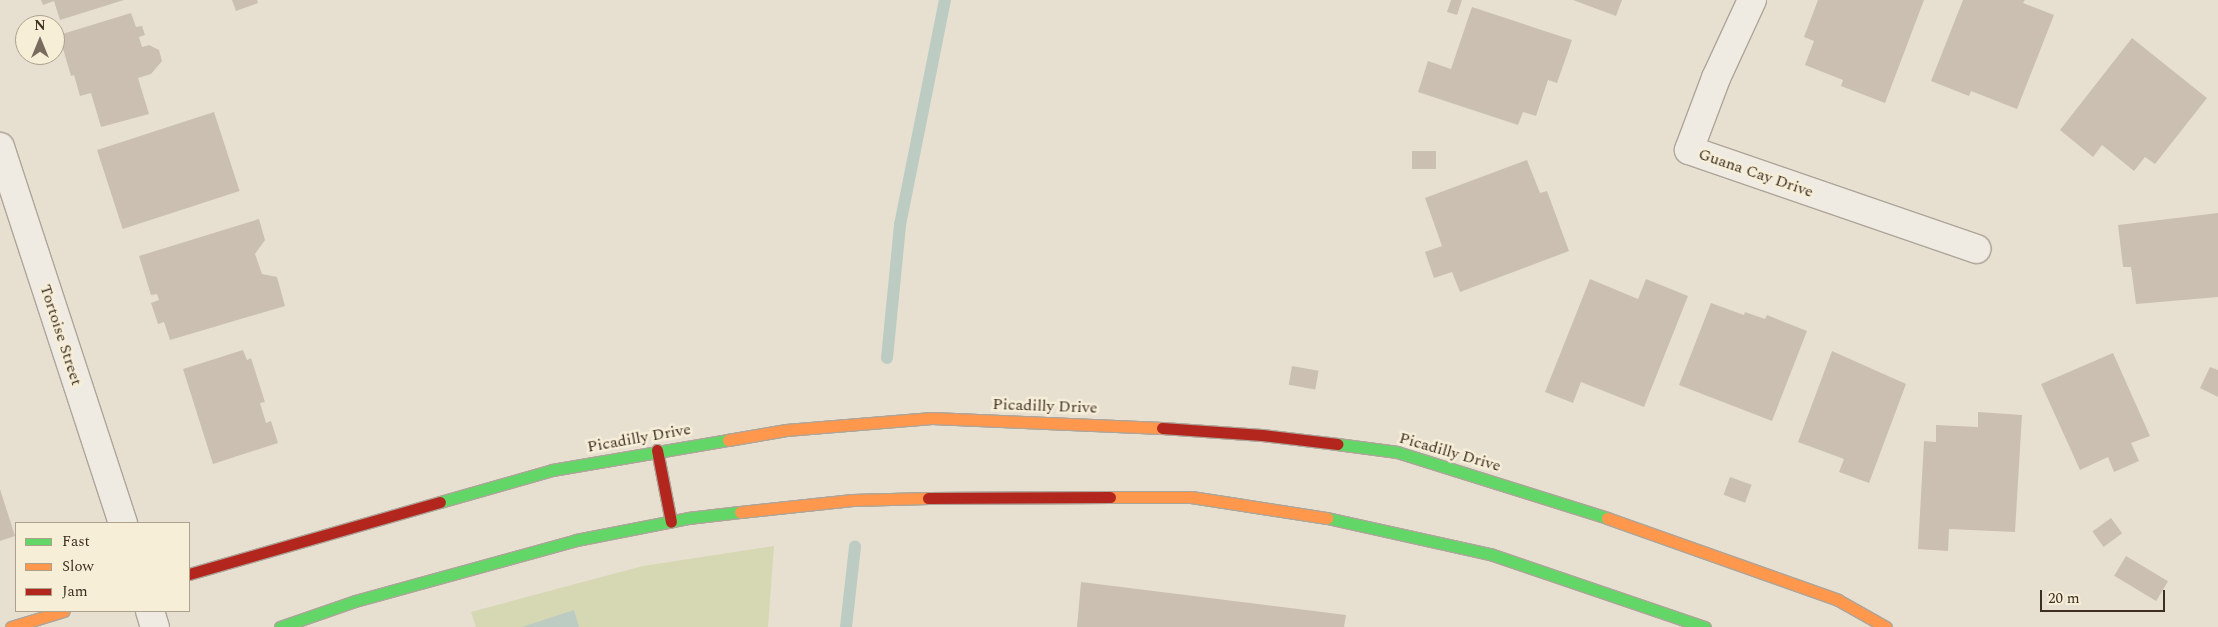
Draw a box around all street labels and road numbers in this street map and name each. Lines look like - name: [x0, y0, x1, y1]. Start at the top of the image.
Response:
- street label: Guana Cay Drive: [1696, 144, 1816, 202]
- street label: Tortoise Street: [36, 282, 86, 388]
- street label: Picadilly Drive: [992, 395, 1098, 417]
- street label: Picadilly Drive: [586, 419, 692, 457]
- street label: Picadilly Drive: [1397, 428, 1503, 476]

